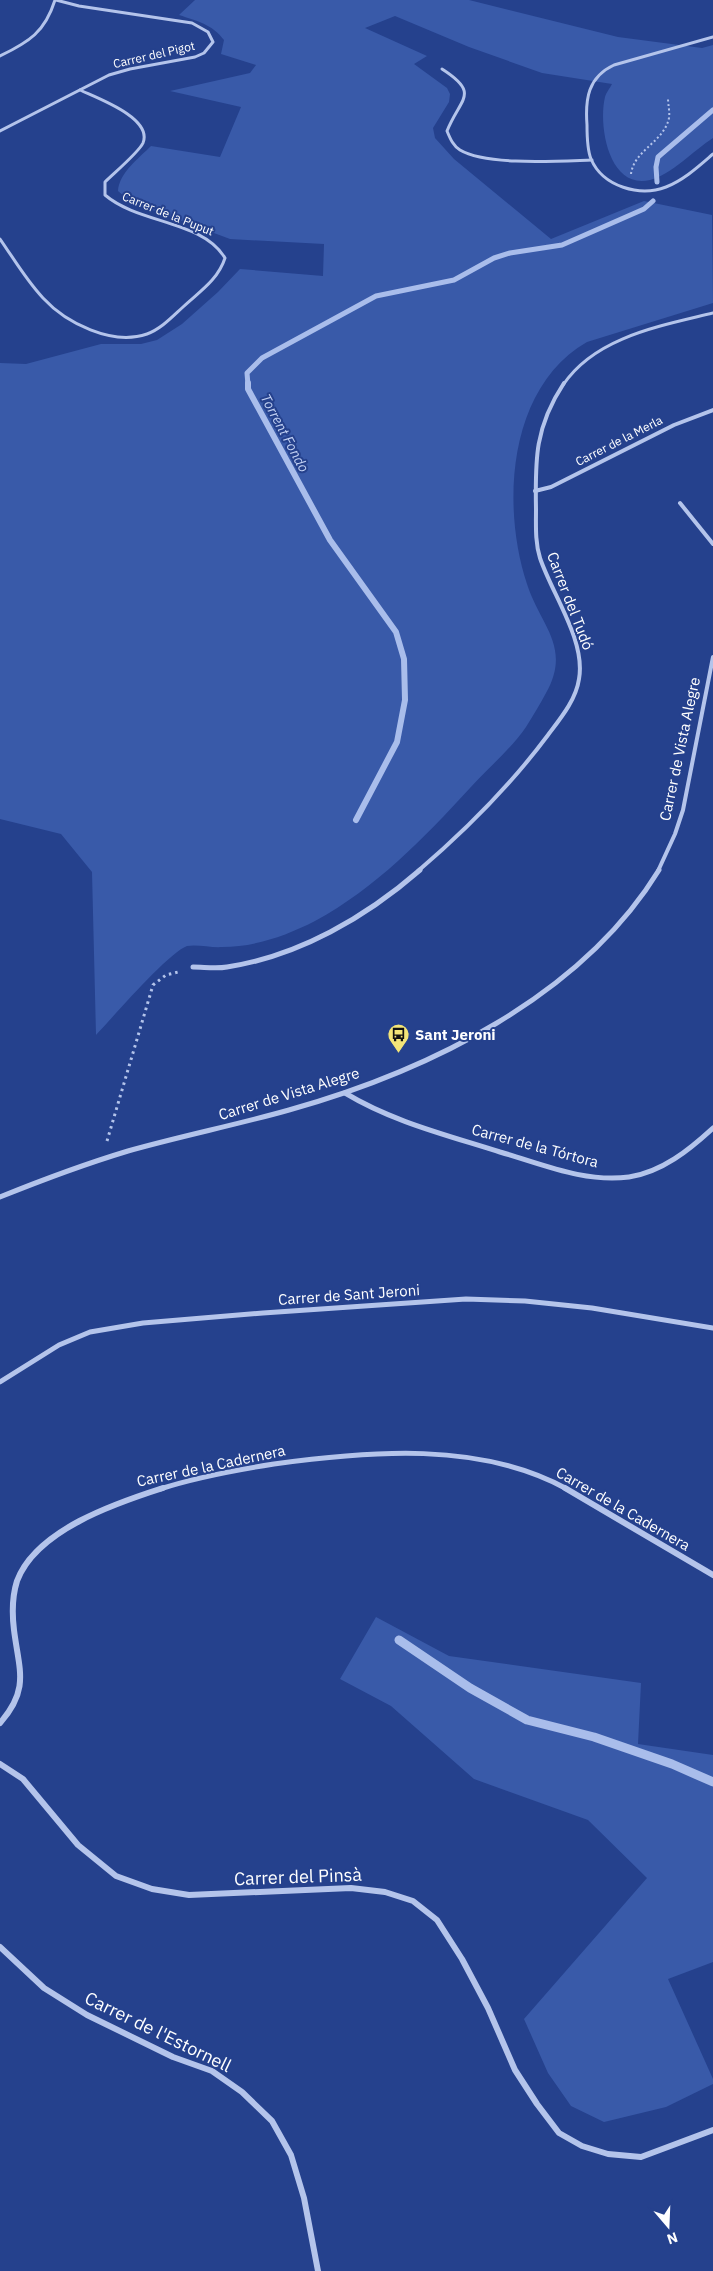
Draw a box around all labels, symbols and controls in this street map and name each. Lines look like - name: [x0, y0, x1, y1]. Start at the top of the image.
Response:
- street label: Carrer del Pigot: [111, 38, 196, 71]
- street label: Carrer de la Puput: [120, 188, 216, 239]
- water label: Torrent Fondo: [257, 391, 313, 476]
- street label: Carrer de la Merla: [573, 412, 665, 469]
- street label: Carrer del Tudó: [543, 549, 598, 653]
- street label: Carrer de Vista Alegre: [655, 675, 704, 822]
- bus stop icon: Sant Jeroni: [387, 1023, 411, 1054]
- place label: Sant Jeroni: [415, 1025, 496, 1044]
- street label: Carrer de Vista Alegre: [216, 1063, 362, 1124]
- street label: Carrer de la Tórtora: [470, 1119, 601, 1172]
- street label: Carrer de Sant Jeroni: [277, 1280, 420, 1309]
- street label: Carrer de la Cadernera: [135, 1440, 287, 1491]
- street label: Carrer de la Cadernera: [553, 1462, 694, 1555]
- street label: Carrer del Pinsà: [234, 1863, 363, 1890]
- street label: Carrer de l'Estornell: [81, 1986, 235, 2077]
- north arrow: [643, 2201, 693, 2251]
- text: N: [665, 2228, 680, 2248]

